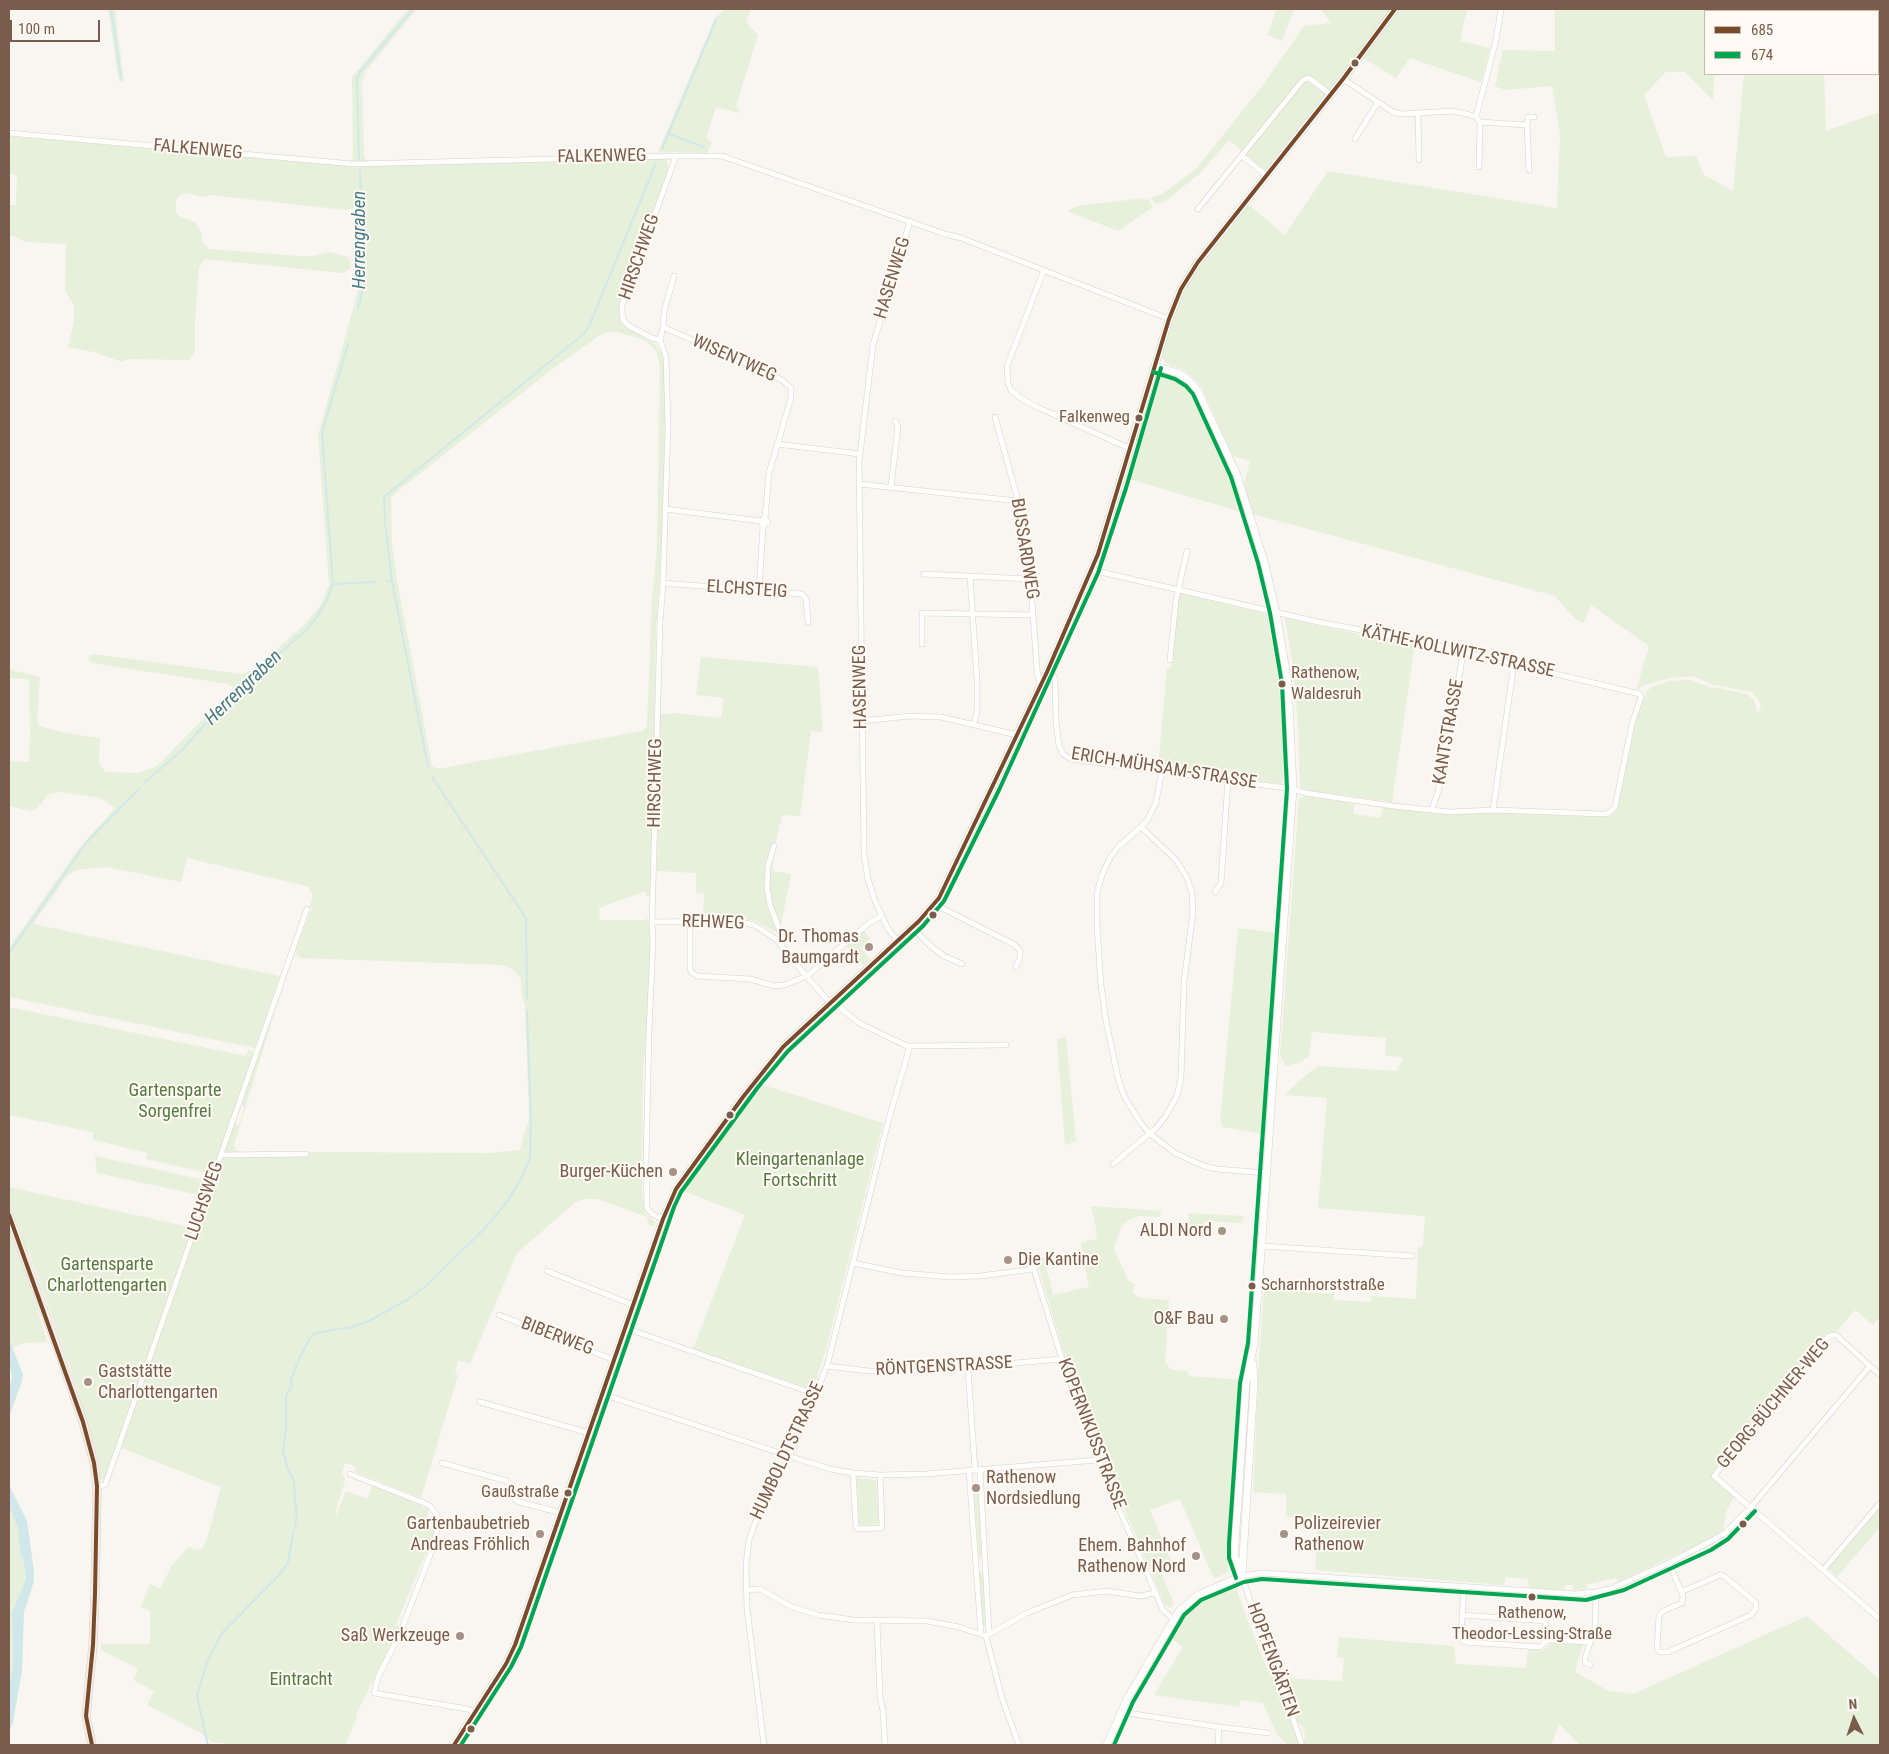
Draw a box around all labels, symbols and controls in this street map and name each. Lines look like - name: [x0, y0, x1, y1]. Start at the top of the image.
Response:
- scale bar: [12, 10, 102, 42]
- legend: [1704, 10, 1879, 75]
- text: 100 m: [18, 20, 55, 38]
- text: 685: [1751, 21, 1773, 39]
- text: 674: [1751, 46, 1773, 64]
- unlabelled marker: [1350, 58, 1360, 68]
- street label: FALKENWEG: [153, 135, 243, 165]
- street label: FALKENWEG: [557, 145, 647, 169]
- water label: Herrengraben: [349, 191, 371, 289]
- street label: HIRSCHWEG: [615, 211, 665, 303]
- street label: HASENWEG: [870, 234, 916, 322]
- street label: WISENTWEG: [688, 331, 780, 387]
- place label: Falkenweg: [1059, 408, 1130, 428]
- marker: Falkenweg: [1134, 413, 1144, 423]
- street label: BUSSARDWEG: [1005, 497, 1043, 601]
- street label: ELCHSTEIG: [706, 576, 788, 604]
- street label: KÄTHE-KOLLWITZ-STRASSE: [1360, 621, 1556, 683]
- street label: HASENWEG: [849, 645, 873, 729]
- water label: Herrengraben: [201, 646, 287, 730]
- place label: Rathenow, Waldesruh: [1291, 664, 1361, 704]
- street label: KANTSTRASSE: [1429, 678, 1469, 786]
- marker: Rathenow, Waldesruh: [1277, 679, 1287, 689]
- street label: HIRSCHWEG: [644, 738, 668, 828]
- street label: ERICH-MÜHSAM-STRASSE: [1070, 744, 1258, 794]
- unlabelled marker: [928, 910, 938, 920]
- street label: REHWEG: [681, 911, 745, 935]
- place label: Dr. Thomas Baumgardt: [778, 926, 859, 969]
- marker: Dr. Thomas Baumgardt: [863, 941, 875, 953]
- park label: Gartensparte Sorgenfrei: [128, 1080, 222, 1122]
- unlabelled marker: [725, 1110, 735, 1120]
- park label: Kleingartenanlage Fortschritt: [736, 1149, 864, 1192]
- street label: LUCHSWEG: [181, 1159, 229, 1243]
- place label: Burger-Küchen: [559, 1161, 663, 1183]
- marker: Burger-Küchen: [667, 1166, 679, 1178]
- place label: ALDI Nord: [1140, 1220, 1212, 1242]
- marker: ALDI Nord: [1216, 1225, 1228, 1237]
- place label: Die Kantine: [1018, 1249, 1099, 1271]
- park label: Gartensparte Charlottengarten: [47, 1254, 167, 1296]
- marker: Die Kantine: [1002, 1254, 1014, 1266]
- place label: Scharnhorststraße: [1261, 1276, 1385, 1296]
- marker: Scharnhorststraße: [1247, 1281, 1257, 1291]
- place label: O&F Bau: [1153, 1308, 1214, 1330]
- street label: BIBERWEG: [518, 1313, 596, 1361]
- marker: O&F Bau: [1218, 1313, 1230, 1325]
- street label: GEORG-BÜCHNER-WEG: [1713, 1334, 1835, 1474]
- street label: RÖNTGENSTRASSE: [875, 1353, 1013, 1381]
- street label: KOPERNIKUSSTRASSE: [1052, 1355, 1130, 1513]
- place label: Gaststätte Charlottengarten: [98, 1361, 218, 1404]
- marker: Gaststätte Charlottengarten: [82, 1376, 94, 1388]
- street label: HUMBOLDTSTRASSE: [747, 1379, 829, 1523]
- place label: Rathenow Nordsiedlung: [986, 1467, 1081, 1510]
- marker: Rathenow Nordsiedlung: [970, 1482, 982, 1494]
- place label: Gaußstraße: [481, 1483, 559, 1503]
- marker: Gaußstraße: [563, 1488, 573, 1498]
- place label: Gartenbaubetrieb Andreas Fröhlich: [407, 1513, 530, 1556]
- place label: Polizeirevier Rathenow: [1294, 1513, 1381, 1556]
- unlabelled marker: [1738, 1519, 1748, 1529]
- marker: Gartenbaubetrieb Andreas Fröhlich: [534, 1528, 546, 1540]
- marker: Polizeirevier Rathenow: [1278, 1528, 1290, 1540]
- place label: Ehem. Bahnhof Rathenow Nord: [1077, 1535, 1186, 1578]
- marker: Ehem. Bahnhof Rathenow Nord: [1190, 1550, 1202, 1562]
- marker: Rathenow, Theodor-Lessing-Straße: [1527, 1592, 1537, 1602]
- street label: HOPFENGÄRTEN: [1241, 1600, 1303, 1720]
- place label: Rathenow, Theodor-Lessing-Straße: [1452, 1604, 1612, 1644]
- place label: Saß Werkzeuge: [341, 1625, 450, 1647]
- marker: Saß Werkzeuge: [454, 1630, 466, 1642]
- park label: Eintracht: [269, 1669, 333, 1691]
- north arrow: [1829, 1694, 1879, 1744]
- text: N: [1848, 1696, 1858, 1712]
- unlabelled marker: [466, 1724, 476, 1734]

